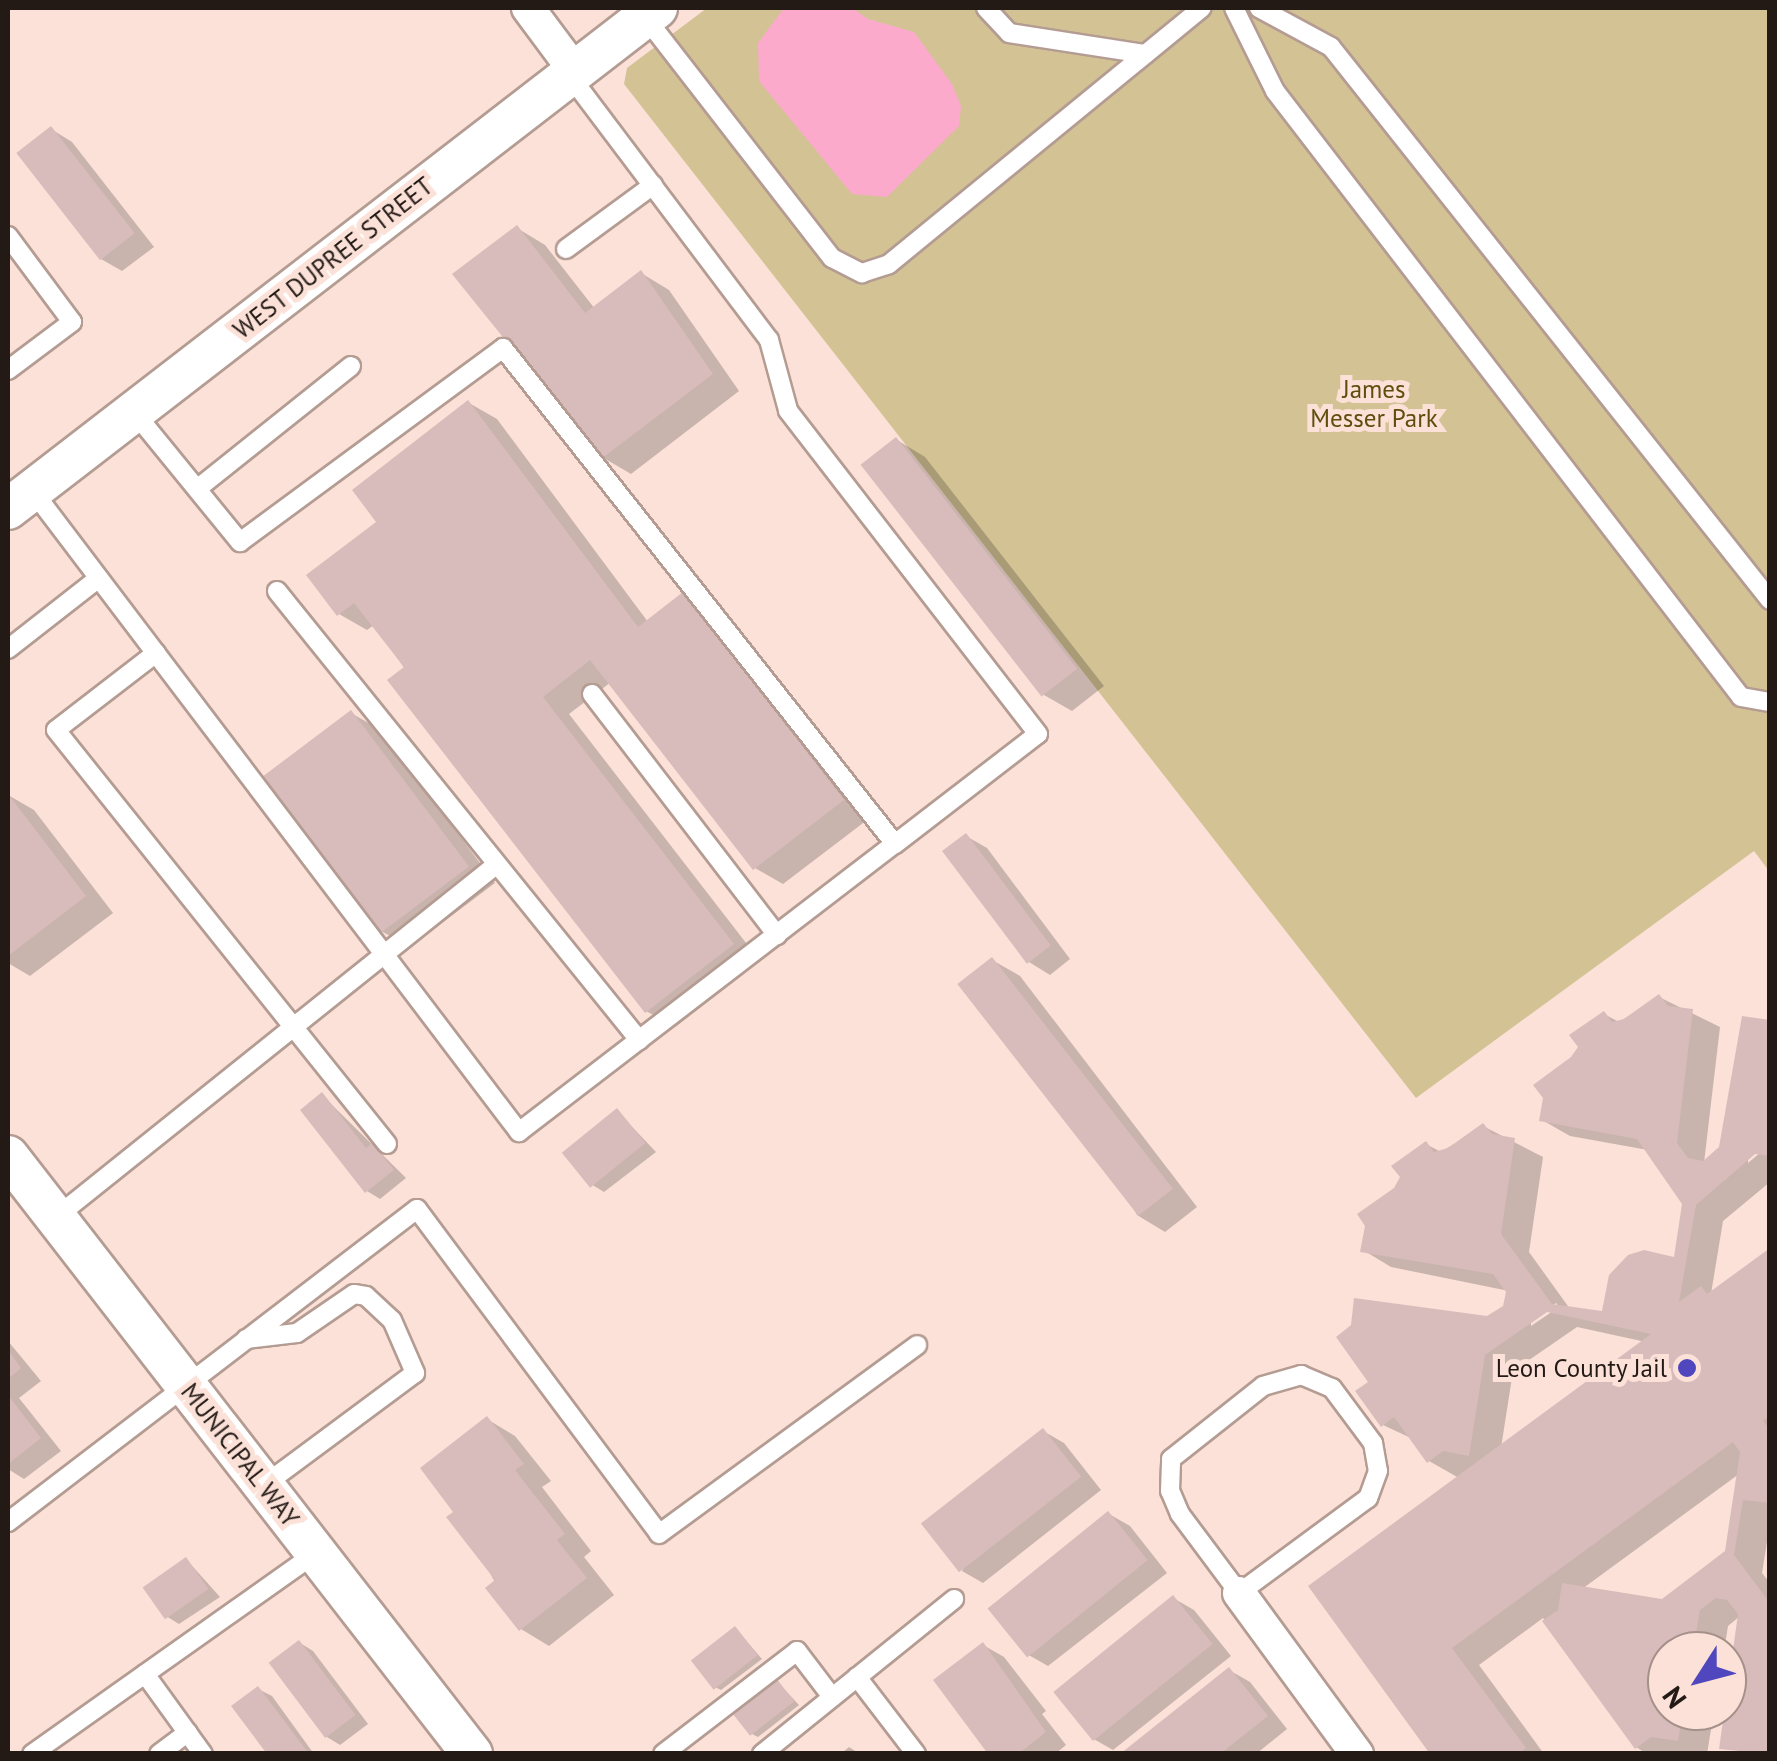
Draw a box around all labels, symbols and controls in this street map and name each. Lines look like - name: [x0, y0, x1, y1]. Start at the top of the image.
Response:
- street label: WEST DUPREE STREET: [227, 171, 439, 345]
- park label: James Messer Park: [1310, 375, 1438, 434]
- place label: Leon County Jail: [1495, 1353, 1667, 1383]
- marker: Leon County Jail: [1676, 1357, 1698, 1379]
- street label: MUNICIPAL WAY: [174, 1377, 306, 1533]
- north arrow: [1647, 1631, 1747, 1731]
- text: N: [1654, 1679, 1694, 1716]

